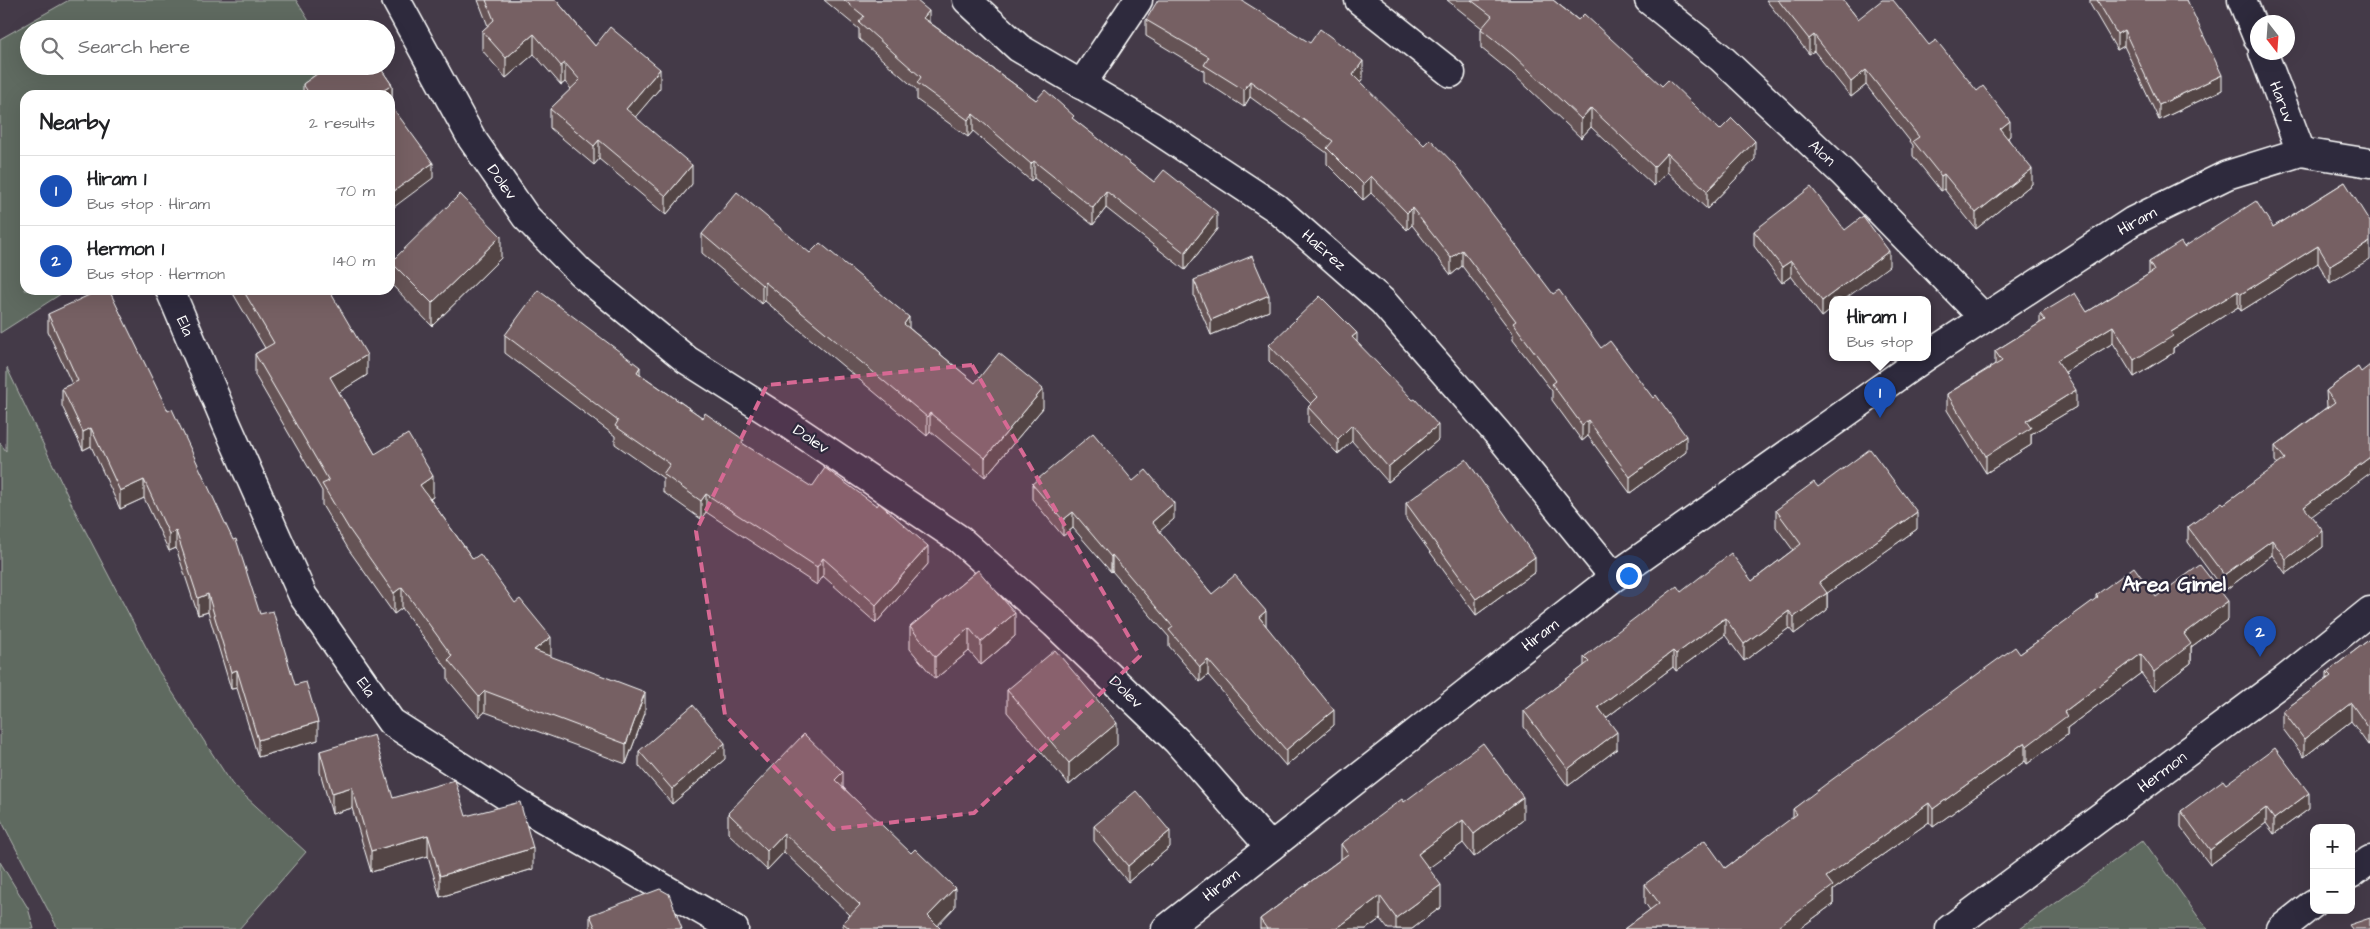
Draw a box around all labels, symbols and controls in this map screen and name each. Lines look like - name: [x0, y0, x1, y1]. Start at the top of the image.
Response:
- north arrow: [2250, 15, 2295, 60]
- search box: [20, 20, 395, 75]
- icon: search: [38, 34, 66, 62]
- text: Search here: [78, 34, 190, 61]
- street label: Haruv: [2264, 78, 2300, 127]
- text: Nearby: [40, 108, 110, 137]
- text: 2 results: [309, 112, 375, 134]
- street label: Alon: [1804, 135, 1840, 171]
- street label: Dolev: [482, 160, 523, 205]
- text: Hiram 1: [87, 166, 146, 193]
- text: 1: [55, 180, 57, 202]
- text: 70 m: [336, 180, 375, 202]
- text: Bus stop · Hiram: [87, 193, 210, 215]
- street label: Hiram: [2114, 201, 2161, 241]
- street label: HaErez: [1297, 224, 1351, 276]
- text: Hermon 1: [87, 236, 164, 263]
- text: 2: [51, 250, 61, 272]
- text: 140 m: [333, 250, 375, 272]
- text: Bus stop · Hermon: [87, 263, 225, 285]
- popup: [1829, 296, 1931, 361]
- text: Hiram 1: [1847, 304, 1906, 331]
- street label: Ela: [171, 312, 199, 340]
- text: Bus stop: [1847, 331, 1913, 353]
- pin: 1: [1864, 377, 1896, 418]
- street label: Dolev: [789, 419, 834, 459]
- your location: [1616, 563, 1642, 589]
- district label: Area Gimel: [2122, 570, 2227, 599]
- street label: Hiram: [1517, 613, 1564, 656]
- pin: 2: [2244, 616, 2276, 657]
- street label: Dolev: [1104, 671, 1148, 714]
- street label: Ela: [351, 672, 381, 702]
- street label: Hermon: [2133, 746, 2191, 798]
- map controls: [2310, 824, 2355, 914]
- button: +: [2310, 824, 2355, 869]
- street label: Hiram: [1198, 863, 1245, 906]
- button: −: [2310, 869, 2355, 914]

